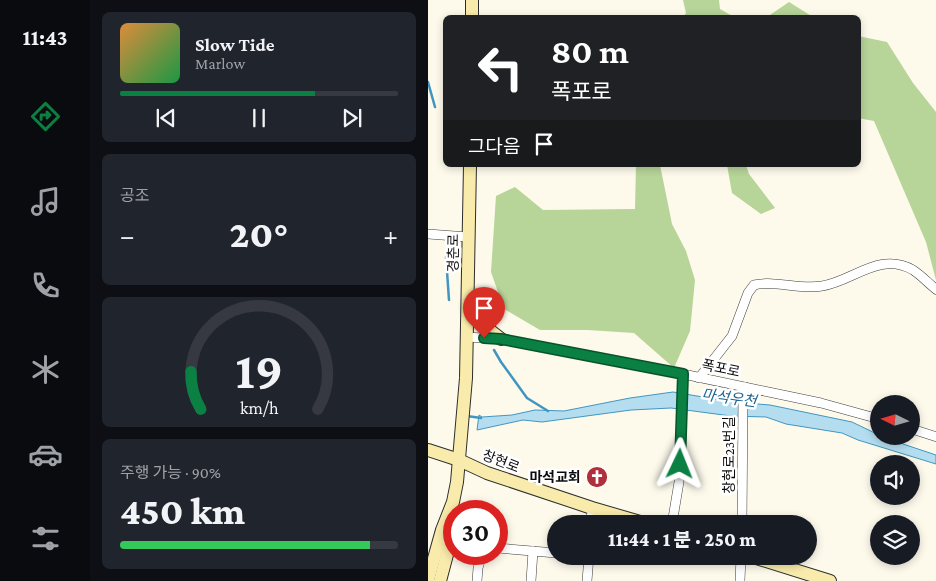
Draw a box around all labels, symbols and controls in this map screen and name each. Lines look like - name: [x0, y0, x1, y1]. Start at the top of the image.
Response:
- text: 11:43: [23, 25, 67, 50]
- text: 80 m: [551, 32, 629, 71]
- text: Slow Tide: [195, 34, 275, 55]
- icon: left: [468, 35, 533, 100]
- text: Marlow: [195, 55, 245, 72]
- text: 폭포로: [551, 79, 612, 104]
- icon: directions: [28, 99, 63, 134]
- icon: previous: [152, 104, 180, 132]
- icon: pause: [245, 104, 273, 132]
- icon: next: [338, 104, 366, 132]
- icon: arrive: [530, 130, 558, 158]
- text: 그다음: [468, 136, 520, 157]
- icon: music: [28, 184, 63, 219]
- text: 공조: [120, 187, 149, 204]
- text: 20°: [230, 213, 288, 255]
- text: −: [120, 220, 135, 251]
- text: +: [383, 220, 398, 251]
- street label: 경춘로: [445, 233, 461, 272]
- icon: phone: [28, 268, 63, 303]
- pin: [463, 287, 505, 338]
- icon: arrive: [470, 294, 498, 322]
- text: 19: [235, 341, 283, 399]
- icon: climate: [28, 352, 63, 387]
- street label: 폭포로: [700, 356, 742, 380]
- water label: 마석우천: [701, 386, 760, 410]
- north arrow: [870, 395, 920, 445]
- map controls: [870, 395, 920, 565]
- text: km/h: [240, 398, 279, 418]
- street label: 창현로23번길: [721, 416, 737, 494]
- icon: car: [28, 437, 63, 472]
- position arrow: [653, 437, 705, 489]
- street label: 창현로: [480, 447, 522, 475]
- button: sound: [870, 455, 920, 505]
- text: 주행 가능 · 90%: [120, 464, 221, 481]
- church icon: 마석교회: [585, 465, 609, 489]
- place label: 마석교회: [529, 469, 581, 485]
- text: 450 km: [120, 490, 245, 532]
- speed limit sign: 30: [443, 500, 508, 565]
- button: layers: [870, 515, 920, 565]
- icon: filters: [28, 521, 63, 556]
- text: 11:44 · 1 분 · 250 m: [608, 529, 756, 550]

